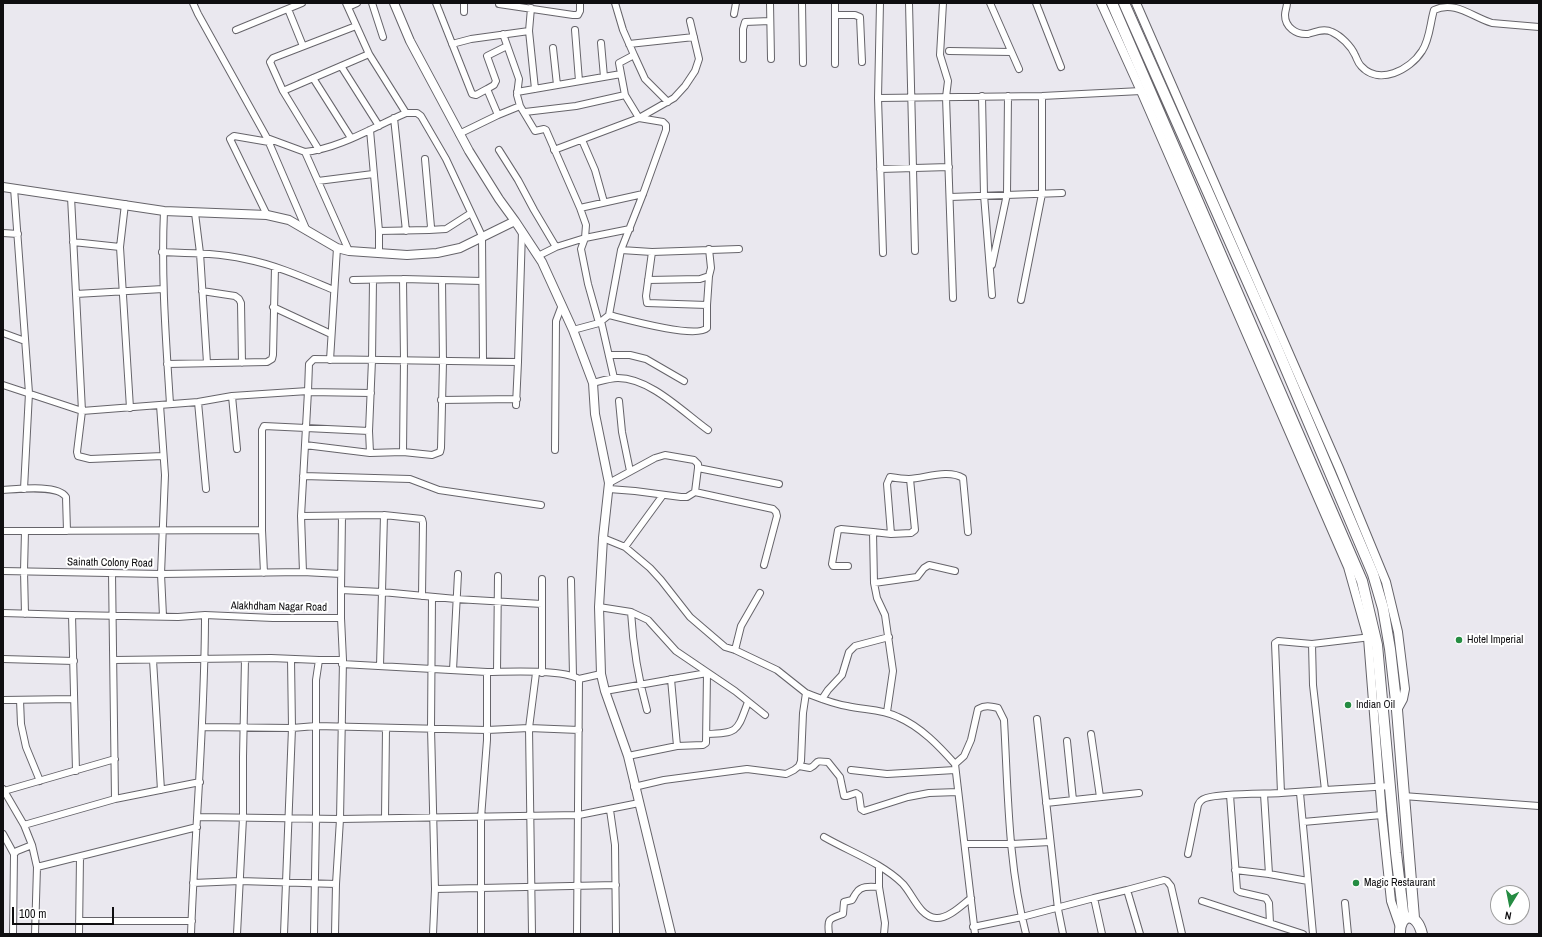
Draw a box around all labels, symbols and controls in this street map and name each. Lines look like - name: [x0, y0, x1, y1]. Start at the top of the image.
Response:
- street label: Sainath Colony Road: [67, 556, 153, 570]
- street label: Alakhdham Nagar Road: [231, 600, 327, 614]
- place label: Hotel Imperial: [1467, 633, 1523, 647]
- marker: Hotel Imperial: [1454, 635, 1464, 645]
- place label: Indian Oil: [1356, 698, 1395, 712]
- marker: Indian Oil: [1343, 700, 1353, 710]
- place label: Magic Restaurant: [1364, 876, 1435, 890]
- marker: Magic Restaurant: [1351, 878, 1361, 888]
- north arrow: [1490, 885, 1530, 925]
- scale bar: [14, 899, 116, 925]
- text: 100 m: [19, 906, 46, 922]
- text: N: [1504, 908, 1513, 923]

